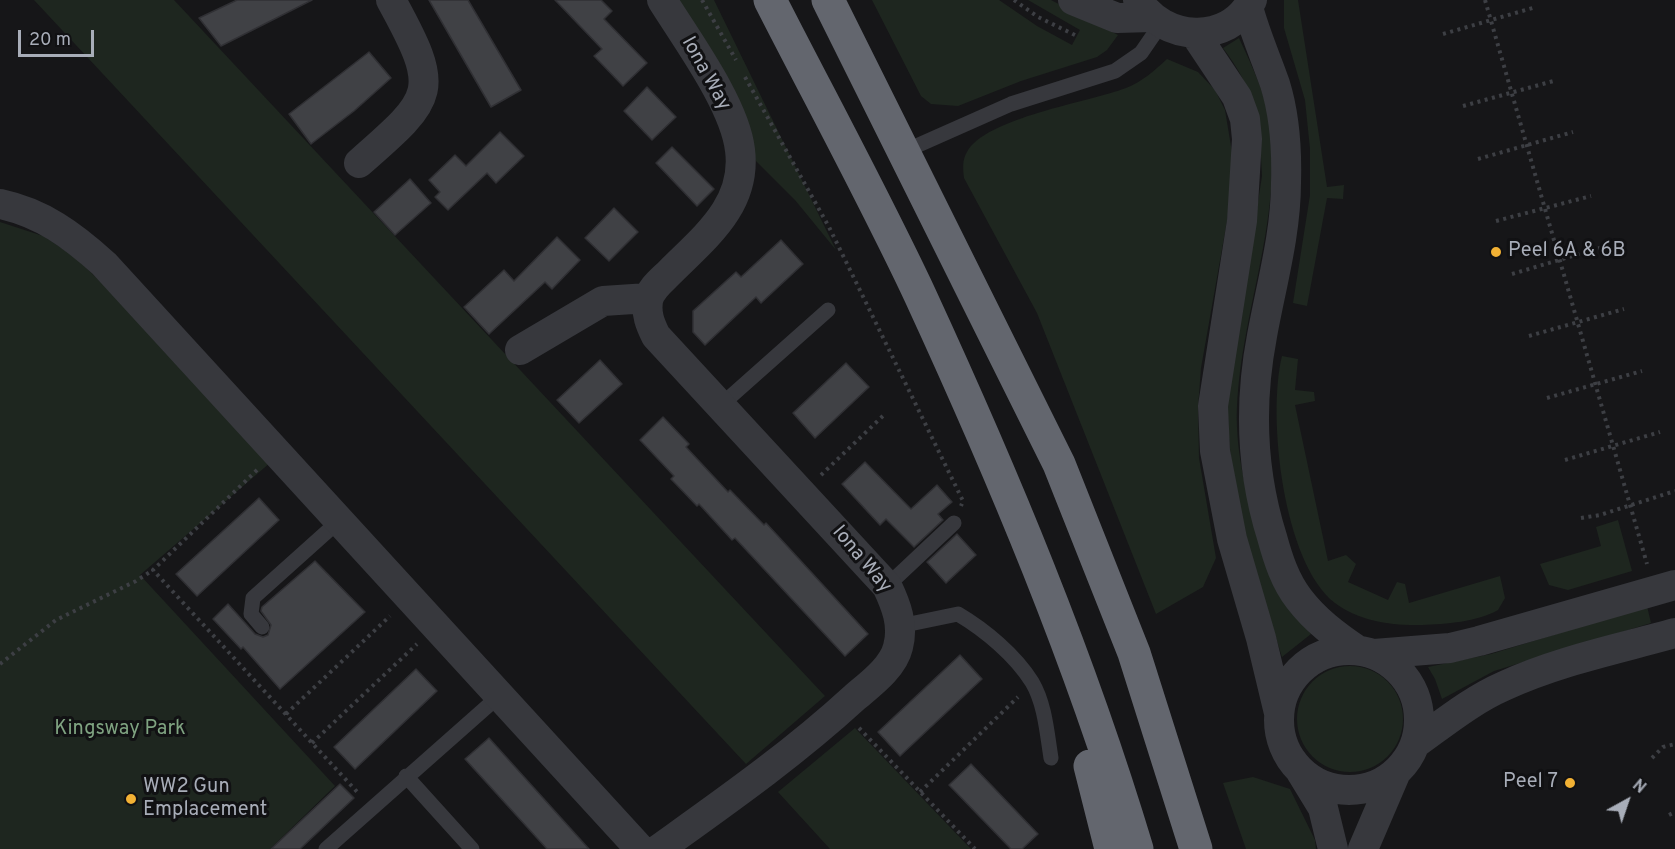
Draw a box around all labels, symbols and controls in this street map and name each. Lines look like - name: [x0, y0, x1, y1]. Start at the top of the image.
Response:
- scale bar: [21, 18, 98, 56]
- text: 20 m: [29, 29, 71, 52]
- street label: Iona Way: [675, 33, 735, 115]
- place label: Peel 6A & 6B: [1508, 240, 1626, 264]
- marker: Peel 6A & 6B: [1489, 245, 1503, 259]
- street label: Iona Way: [826, 521, 896, 599]
- park label: Kingsway Park: [54, 718, 186, 742]
- place label: Peel 7: [1503, 771, 1558, 795]
- north arrow: [1597, 771, 1657, 831]
- place label: WW2 Gun Emplacement: [143, 776, 267, 823]
- marker: Peel 7: [1563, 776, 1577, 790]
- text: N: [1628, 776, 1649, 799]
- marker: WW2 Gun Emplacement: [124, 792, 138, 806]

